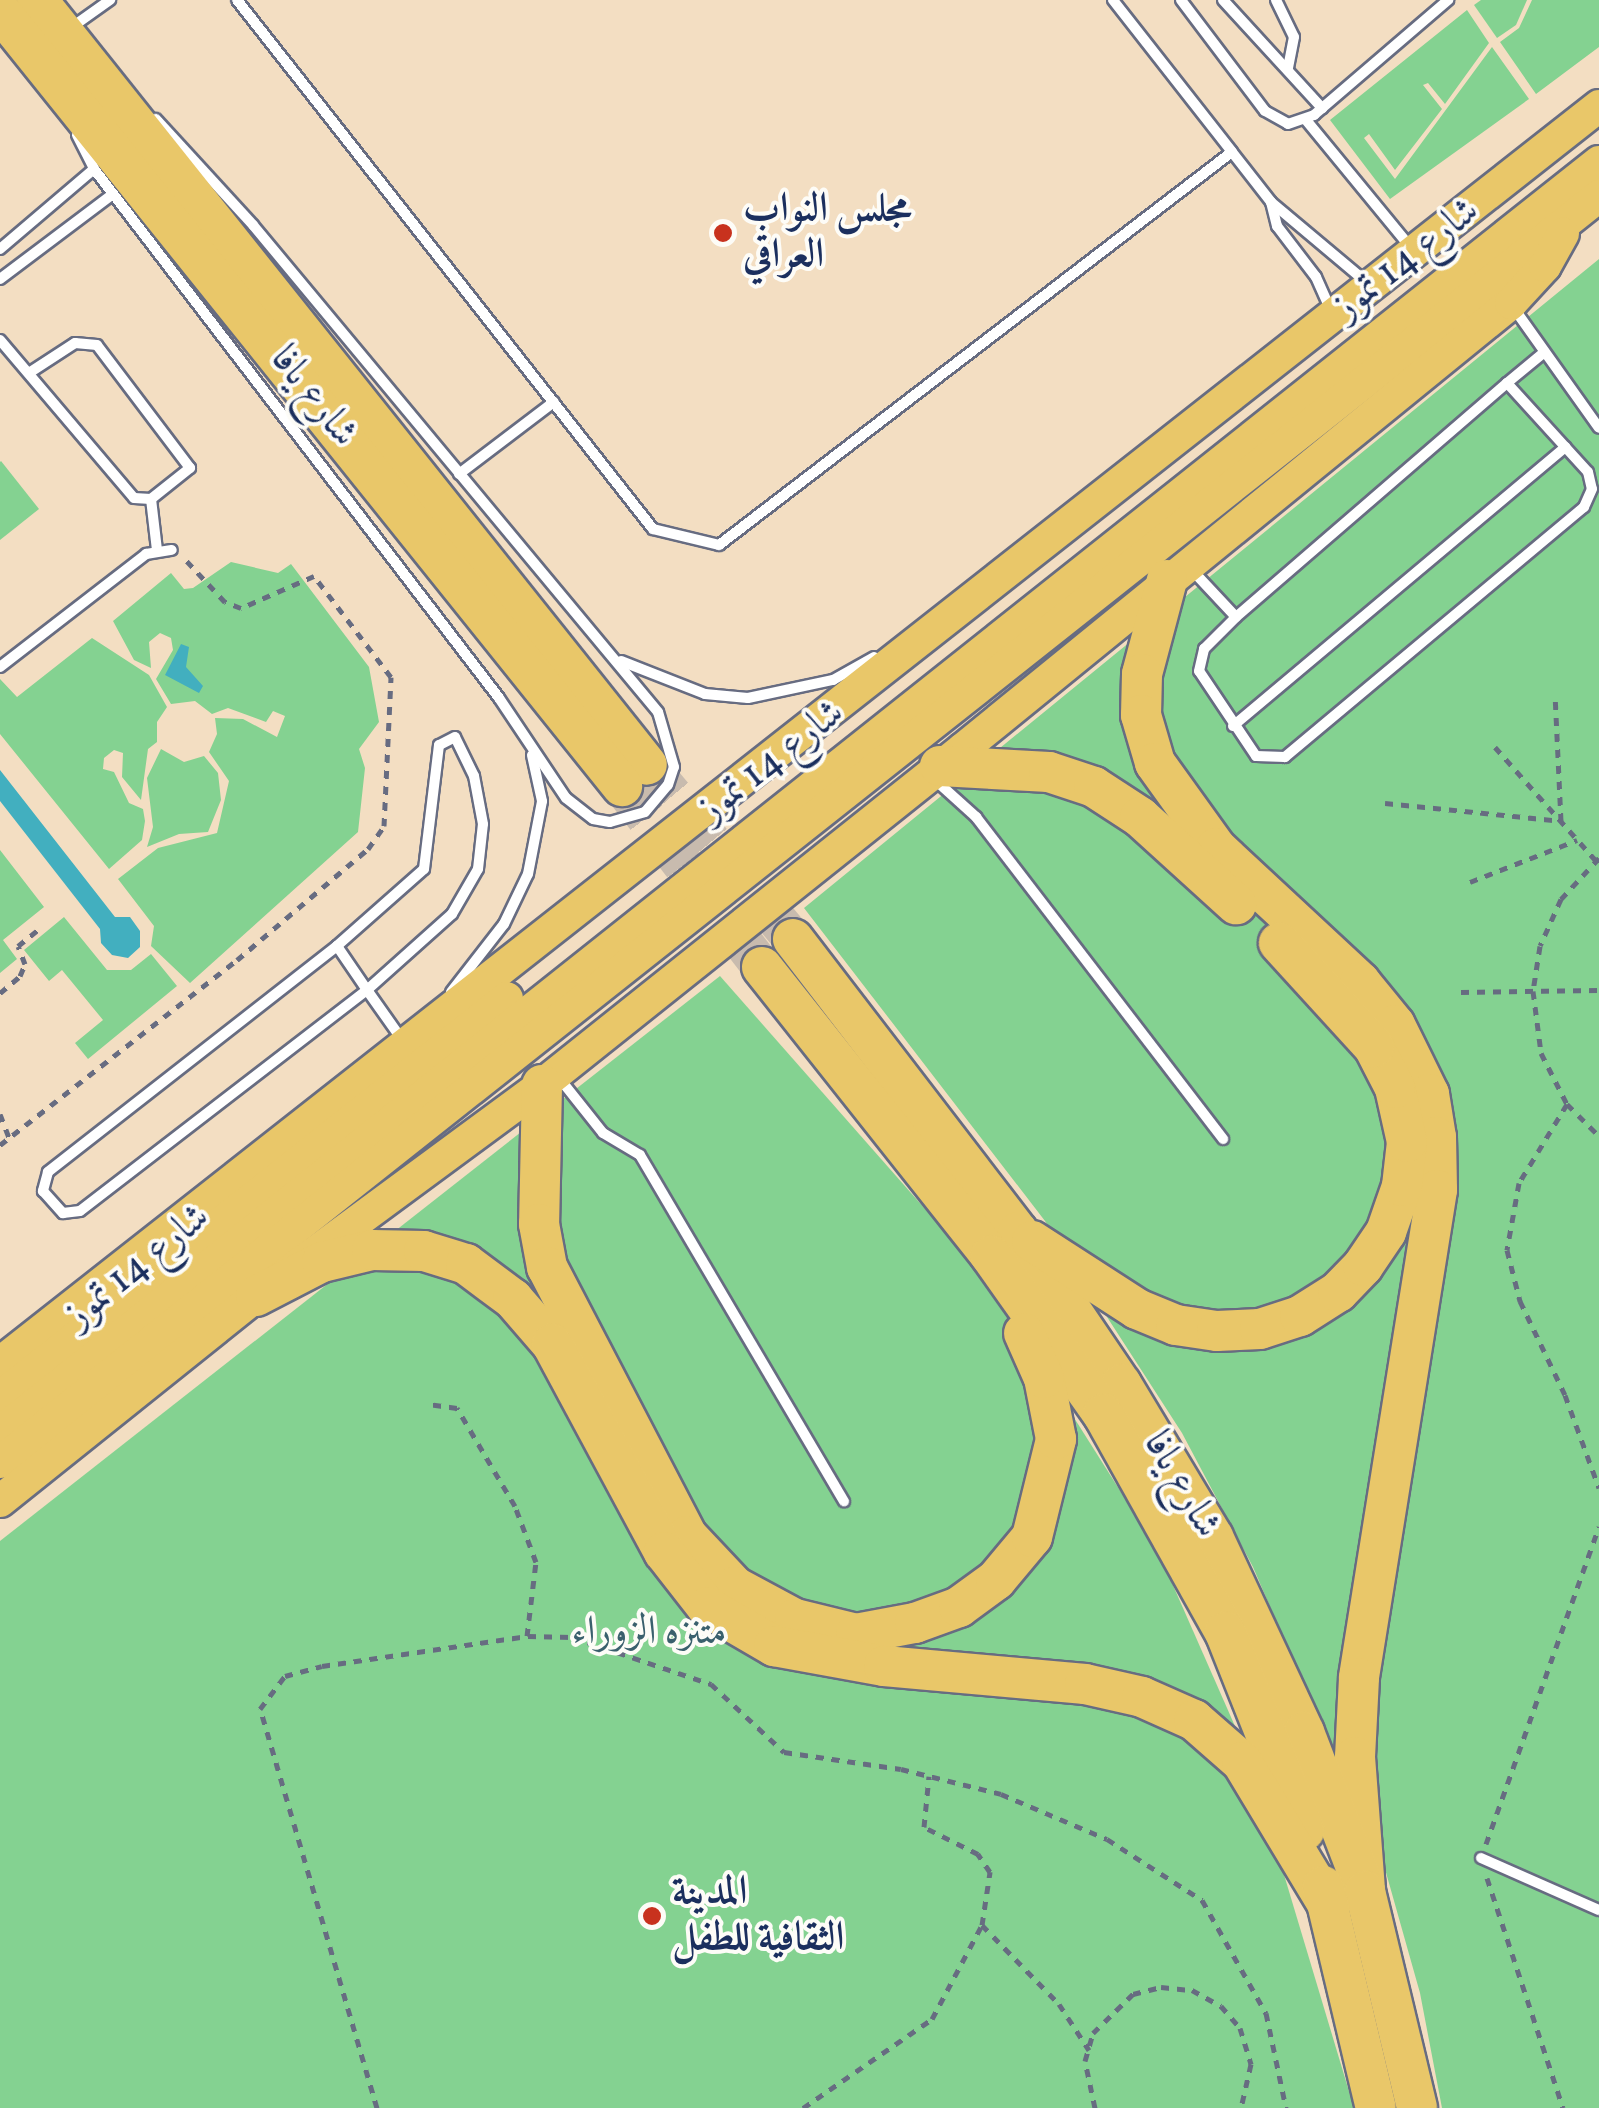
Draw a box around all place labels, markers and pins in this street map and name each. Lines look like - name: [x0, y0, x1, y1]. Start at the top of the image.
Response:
- place label: مجلس النواب العراقي: [743, 186, 911, 280]
- marker: مجلس النواب العراقي: [712, 222, 734, 244]
- place label: المدينة الثقافية للطفل: [672, 1869, 844, 1963]
- marker: المدينة الثقافية للطفل: [641, 1905, 663, 1927]

